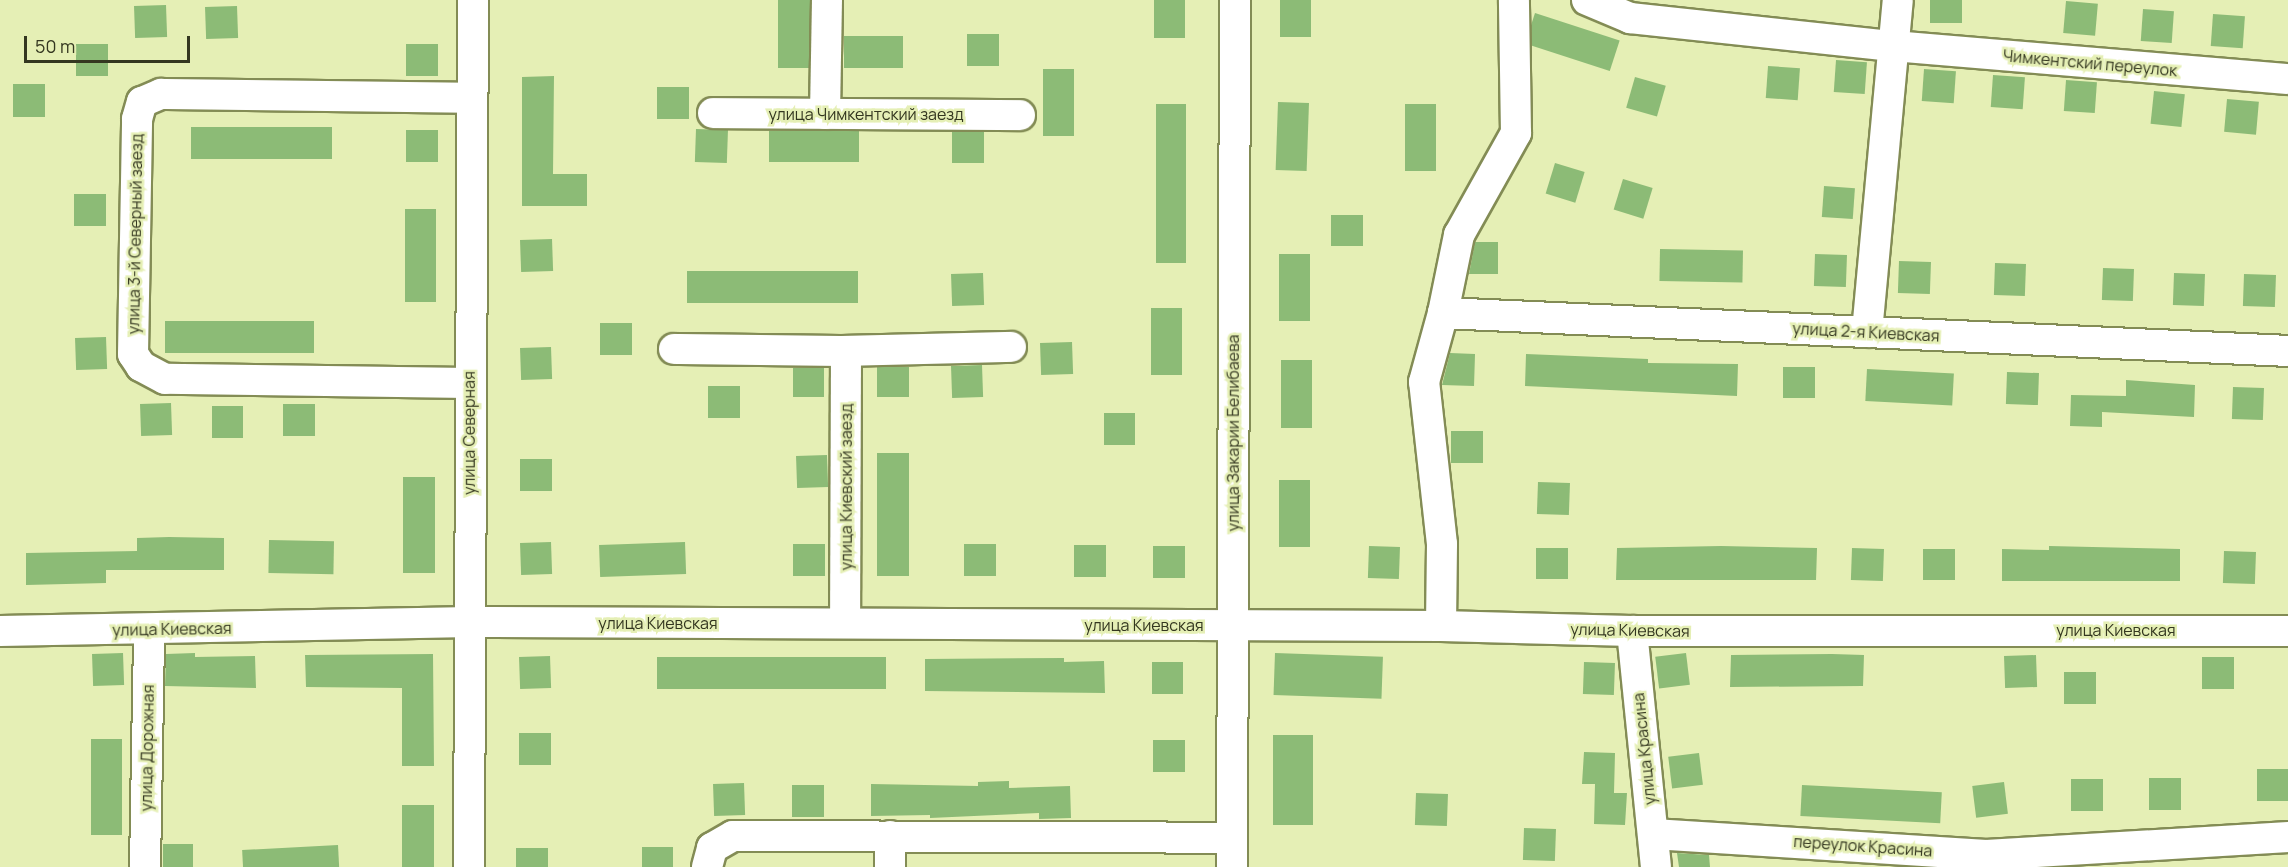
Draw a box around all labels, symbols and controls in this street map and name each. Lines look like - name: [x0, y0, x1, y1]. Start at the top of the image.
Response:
- scale bar: [27, 24, 194, 62]
- text: 50 m: [35, 34, 75, 58]
- street label: Чимкентский переулок: [2002, 46, 2178, 80]
- street label: улица Чимкентский заезд: [768, 104, 964, 124]
- street label: улица 3-й Северный заезд: [124, 134, 146, 334]
- street label: улица 2-я Киевская: [1792, 319, 1940, 345]
- street label: улица Закарии Белибаева: [1223, 335, 1243, 531]
- street label: улица Северная: [459, 371, 479, 495]
- street label: улица Киевский заезд: [836, 404, 856, 570]
- street label: улица Киевская: [598, 613, 718, 633]
- street label: улица Киевская: [1084, 615, 1204, 635]
- street label: улица Киевская: [112, 618, 232, 640]
- street label: улица Киевская: [1570, 619, 1690, 641]
- street label: улица Киевская: [2056, 620, 2176, 640]
- street label: улица Дорожная: [136, 684, 158, 812]
- street label: улица Красина: [1629, 692, 1659, 806]
- street label: переулок Красина: [1793, 832, 1933, 860]

